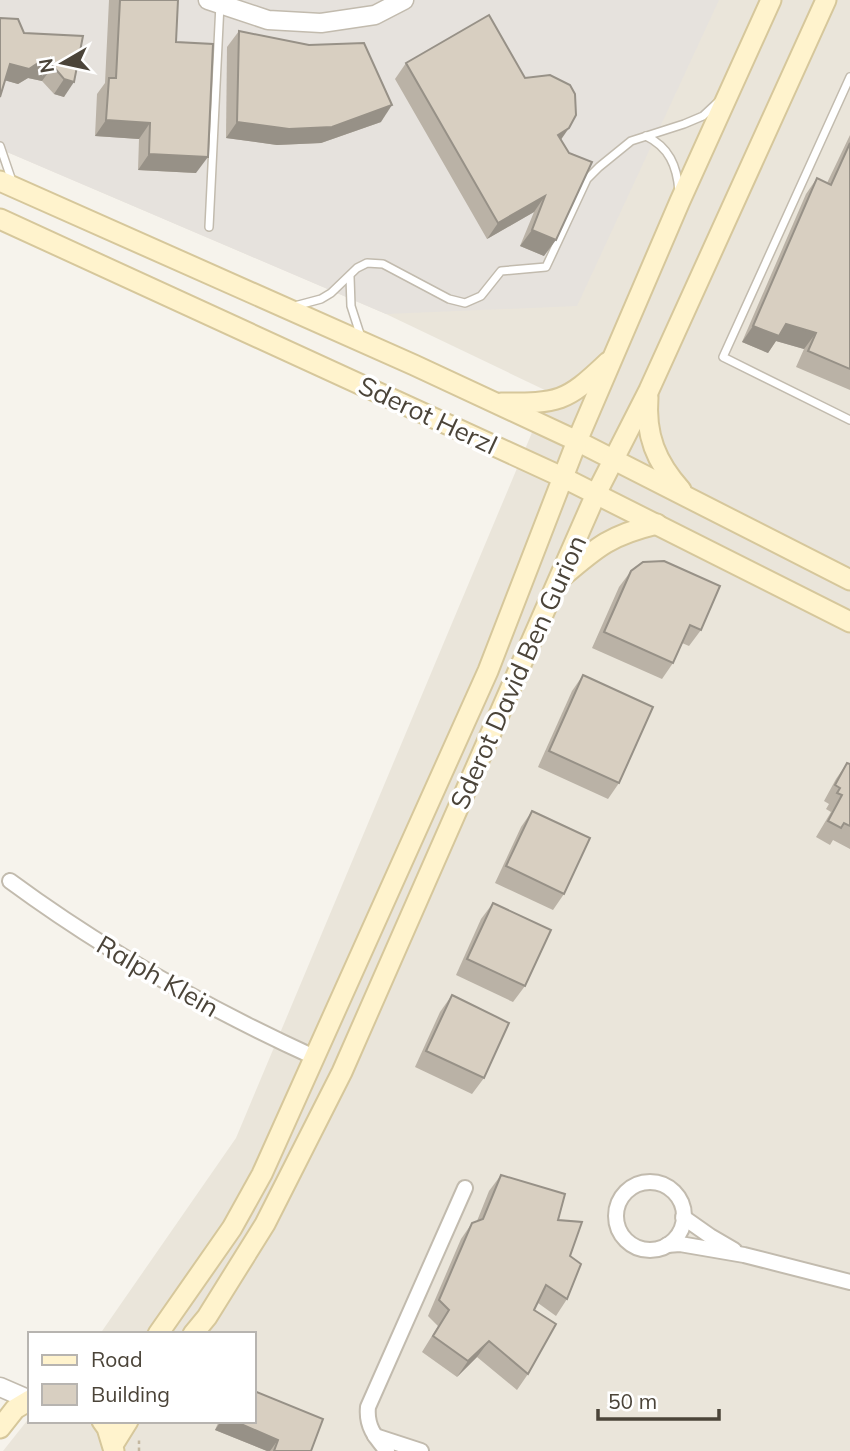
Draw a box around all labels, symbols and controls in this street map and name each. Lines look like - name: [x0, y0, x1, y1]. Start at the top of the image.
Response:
- north arrow: [28, 28, 98, 98]
- text: N: [33, 57, 59, 75]
- street label: Sderot Herzl: [353, 369, 503, 461]
- street label: Sderot David Ben Gurion: [443, 530, 593, 814]
- street label: Ralph Klein: [91, 928, 225, 1024]
- legend: [28, 1332, 256, 1423]
- text: Road: [91, 1346, 142, 1372]
- scale bar: [598, 1378, 719, 1422]
- text: Building: [91, 1381, 170, 1407]
- text: 50 m: [608, 1388, 657, 1414]

